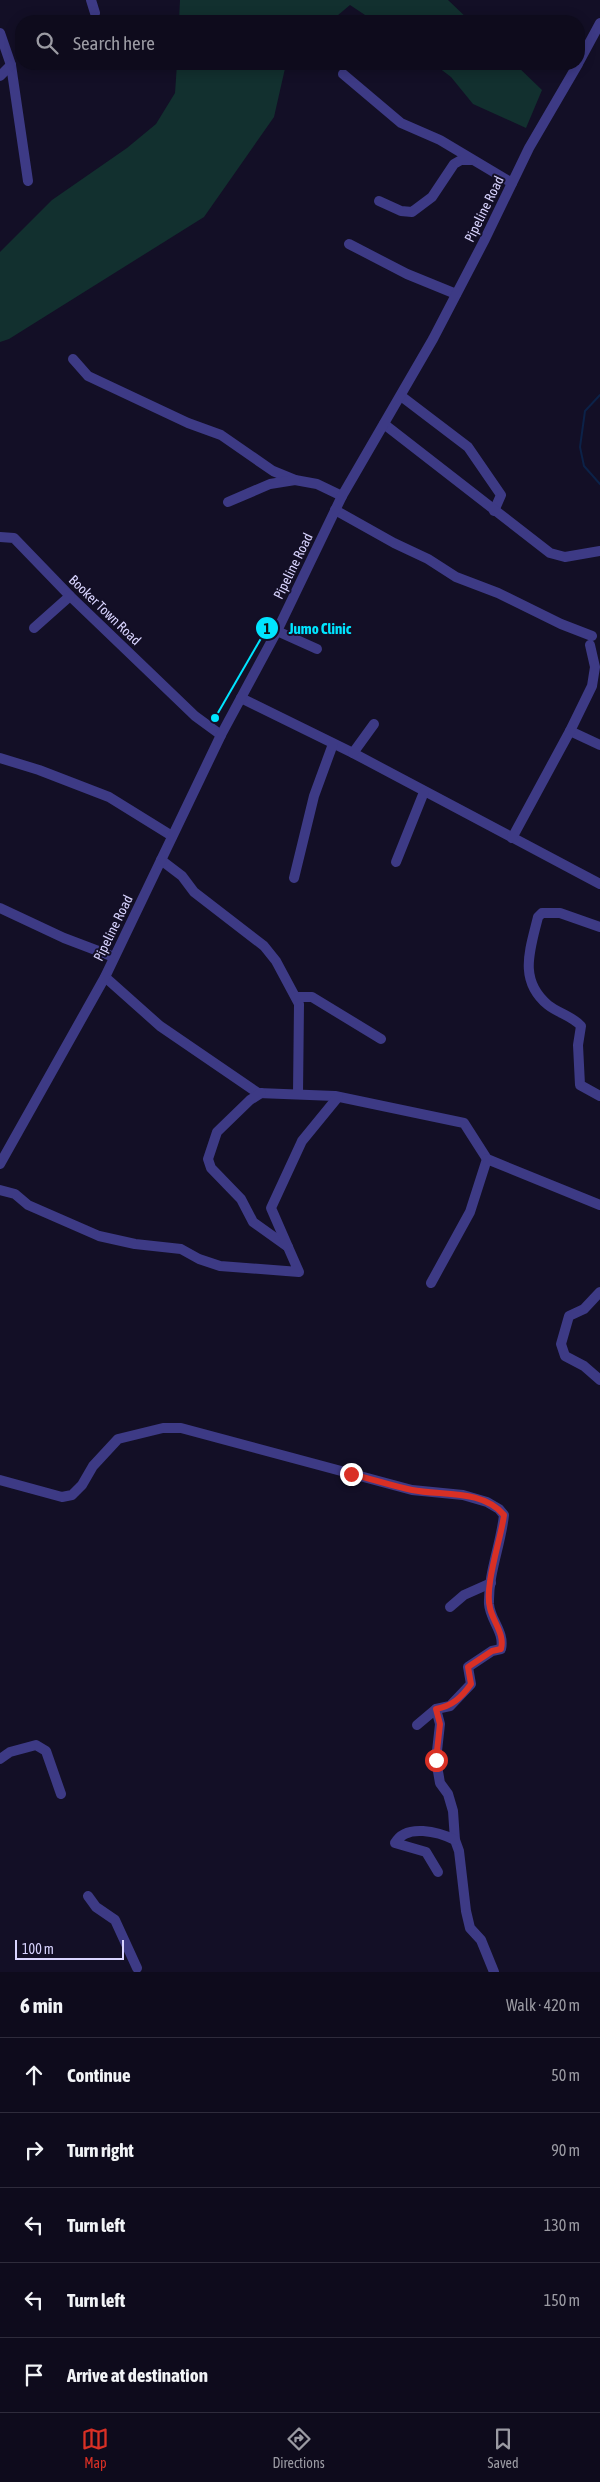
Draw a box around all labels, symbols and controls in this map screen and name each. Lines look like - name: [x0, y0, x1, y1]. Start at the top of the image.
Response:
- search box: [15, 15, 585, 70]
- icon: search: [33, 29, 61, 57]
- text: Search here: [73, 32, 155, 54]
- street label: Pipeline Road: [461, 173, 507, 245]
- street label: Pipeline Road: [270, 530, 316, 602]
- street label: Booker Town Road: [66, 572, 144, 648]
- callout: Jumo Clinic: [254, 613, 362, 643]
- text: 1: [263, 620, 271, 637]
- text: Jumo Clinic: [288, 620, 352, 637]
- street label: Pipeline Road: [90, 892, 136, 964]
- route end: [340, 1463, 363, 1486]
- route start: [425, 1749, 448, 1772]
- scale bar: [15, 1937, 124, 1960]
- text: 100 m: [22, 1941, 54, 1957]
- text: 6 min: [20, 1993, 63, 2017]
- text: Walk · 420 m: [506, 1996, 580, 2014]
- icon: ahead: [20, 2061, 48, 2089]
- text: Continue: [67, 2064, 131, 2086]
- text: 50 m: [551, 2066, 580, 2084]
- icon: right: [20, 2136, 48, 2164]
- text: Turn right: [67, 2139, 134, 2161]
- text: 90 m: [551, 2141, 580, 2159]
- icon: left: [20, 2211, 48, 2239]
- text: Turn left: [67, 2214, 125, 2236]
- text: 130 m: [544, 2216, 580, 2234]
- icon: left: [20, 2286, 48, 2314]
- text: Turn left: [67, 2289, 125, 2311]
- text: 150 m: [544, 2291, 580, 2309]
- icon: arrive: [20, 2361, 48, 2389]
- text: Arrive at destination: [67, 2364, 208, 2386]
- tab: Map: [81, 2425, 109, 2471]
- tab: Directions: [272, 2425, 325, 2471]
- tab: Saved: [488, 2425, 519, 2471]

